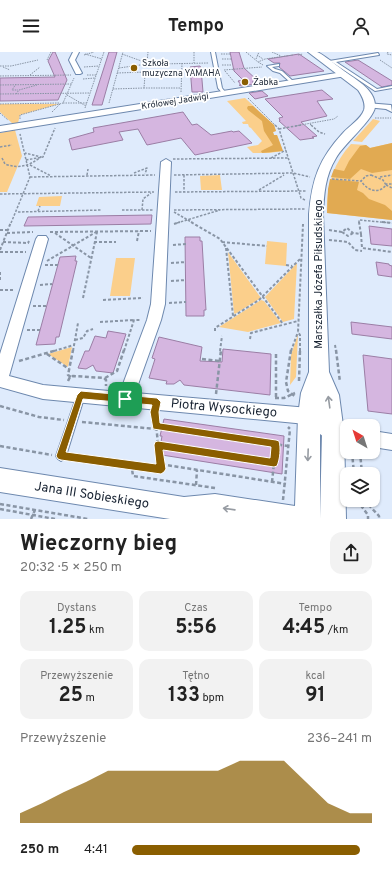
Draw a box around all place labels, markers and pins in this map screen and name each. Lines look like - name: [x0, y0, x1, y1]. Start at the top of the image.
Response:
- place label: Szkoła muzyczna YAMAHA: [142, 58, 221, 79]
- marker: Szkoła muzyczna YAMAHA: [129, 63, 139, 73]
- place label: Żabka: [253, 76, 278, 88]
- marker: Żabka: [240, 77, 250, 87]
- pin: [108, 382, 142, 416]

